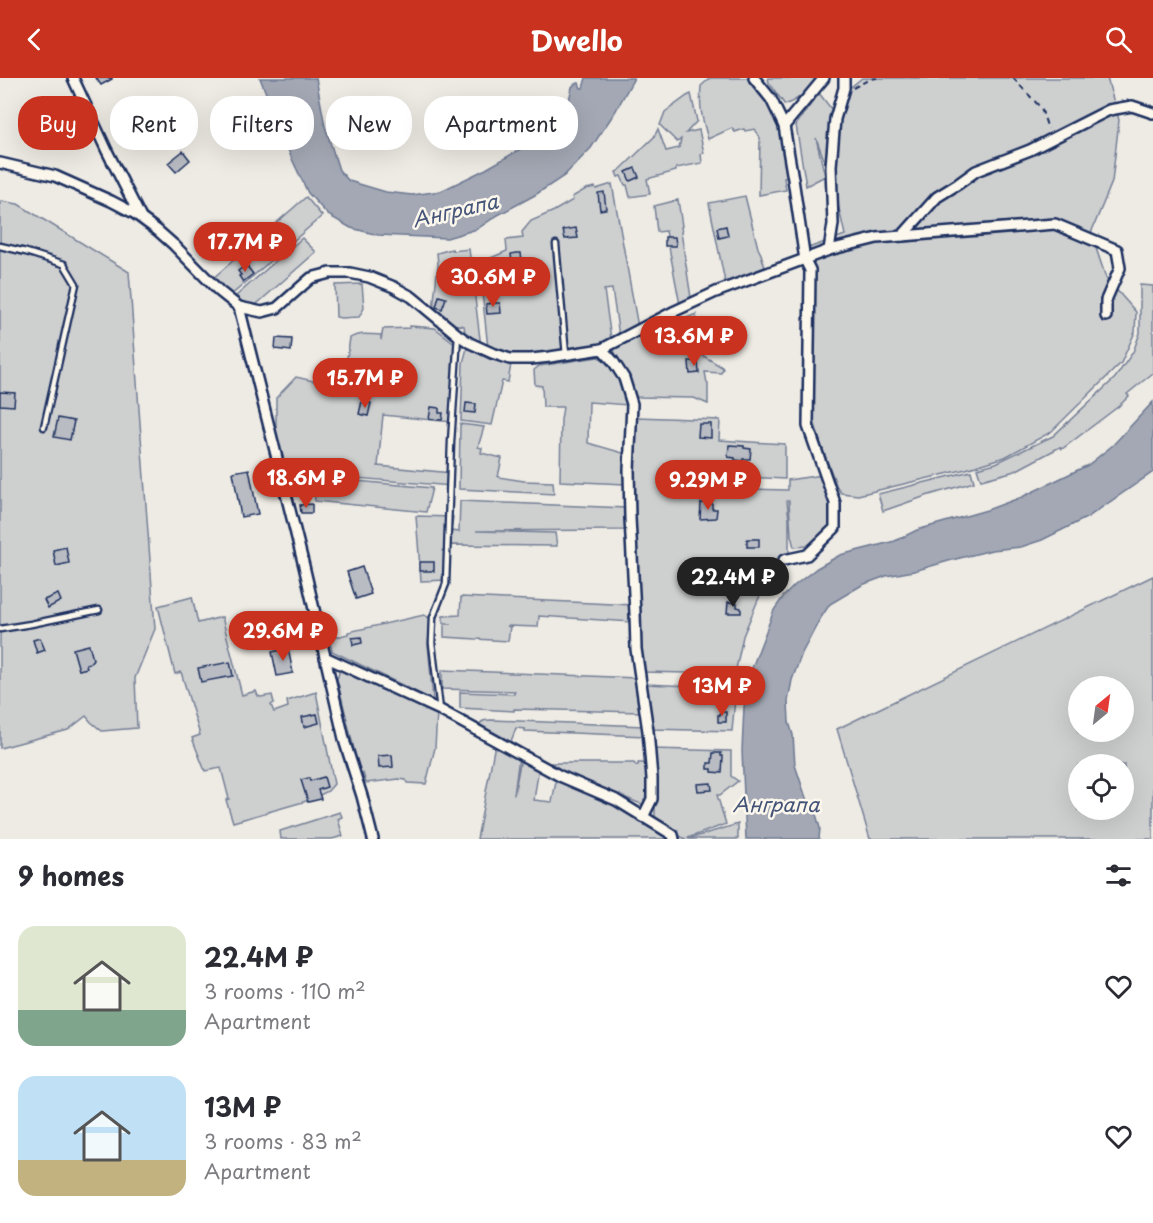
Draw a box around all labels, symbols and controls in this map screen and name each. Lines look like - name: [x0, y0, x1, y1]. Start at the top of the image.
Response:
- text: Dwello: [530, 19, 623, 60]
- icon: back: [18, 23, 51, 56]
- icon: search: [1102, 23, 1135, 56]
- chip: Buy: [18, 96, 98, 150]
- chip: Rent: [110, 96, 198, 150]
- chip: Filters: [210, 96, 314, 150]
- chip: New: [326, 96, 412, 150]
- chip: Apartment: [424, 96, 578, 150]
- water label: Анграпа: [409, 185, 502, 234]
- pin: 17.7M ₽: [190, 222, 300, 273]
- text: 17.7M ₽: [207, 226, 283, 256]
- pin: 30.6M ₽: [438, 257, 548, 308]
- text: 30.6M ₽: [450, 261, 536, 291]
- pin: 13.6M ₽: [639, 316, 749, 367]
- text: 13.6M ₽: [654, 320, 734, 350]
- pin: 15.7M ₽: [310, 358, 420, 409]
- text: 15.7M ₽: [327, 362, 403, 392]
- pin: 18.6M ₽: [251, 458, 361, 509]
- pin: 9.29M ₽: [653, 460, 763, 511]
- text: 18.6M ₽: [266, 462, 346, 492]
- text: 9.29M ₽: [669, 464, 747, 494]
- pin: 22.4M ₽: [678, 557, 788, 608]
- text: 22.4M ₽: [691, 561, 775, 591]
- pin: 29.6M ₽: [228, 611, 338, 662]
- text: 29.6M ₽: [243, 615, 323, 645]
- pin: 13M ₽: [680, 666, 764, 717]
- text: 13M ₽: [692, 670, 752, 700]
- north arrow: [1068, 676, 1134, 742]
- map controls: [1068, 676, 1134, 820]
- button: locate: [1068, 754, 1134, 820]
- water label: Анграпа: [732, 789, 821, 819]
- text: 9 homes: [18, 856, 124, 895]
- icon: filters: [1102, 859, 1135, 892]
- text: 22.4M ₽: [204, 937, 313, 976]
- icon: home: [66, 950, 138, 1022]
- icon: heart: [1102, 970, 1135, 1003]
- text: 3 rooms · 110 m²: [204, 976, 366, 1006]
- text: Apartment: [204, 1006, 311, 1036]
- text: 13M ₽: [204, 1087, 281, 1126]
- icon: home: [66, 1100, 138, 1172]
- icon: heart: [1102, 1120, 1135, 1153]
- text: 3 rooms · 83 m²: [204, 1126, 362, 1156]
- text: Apartment: [204, 1156, 311, 1186]

